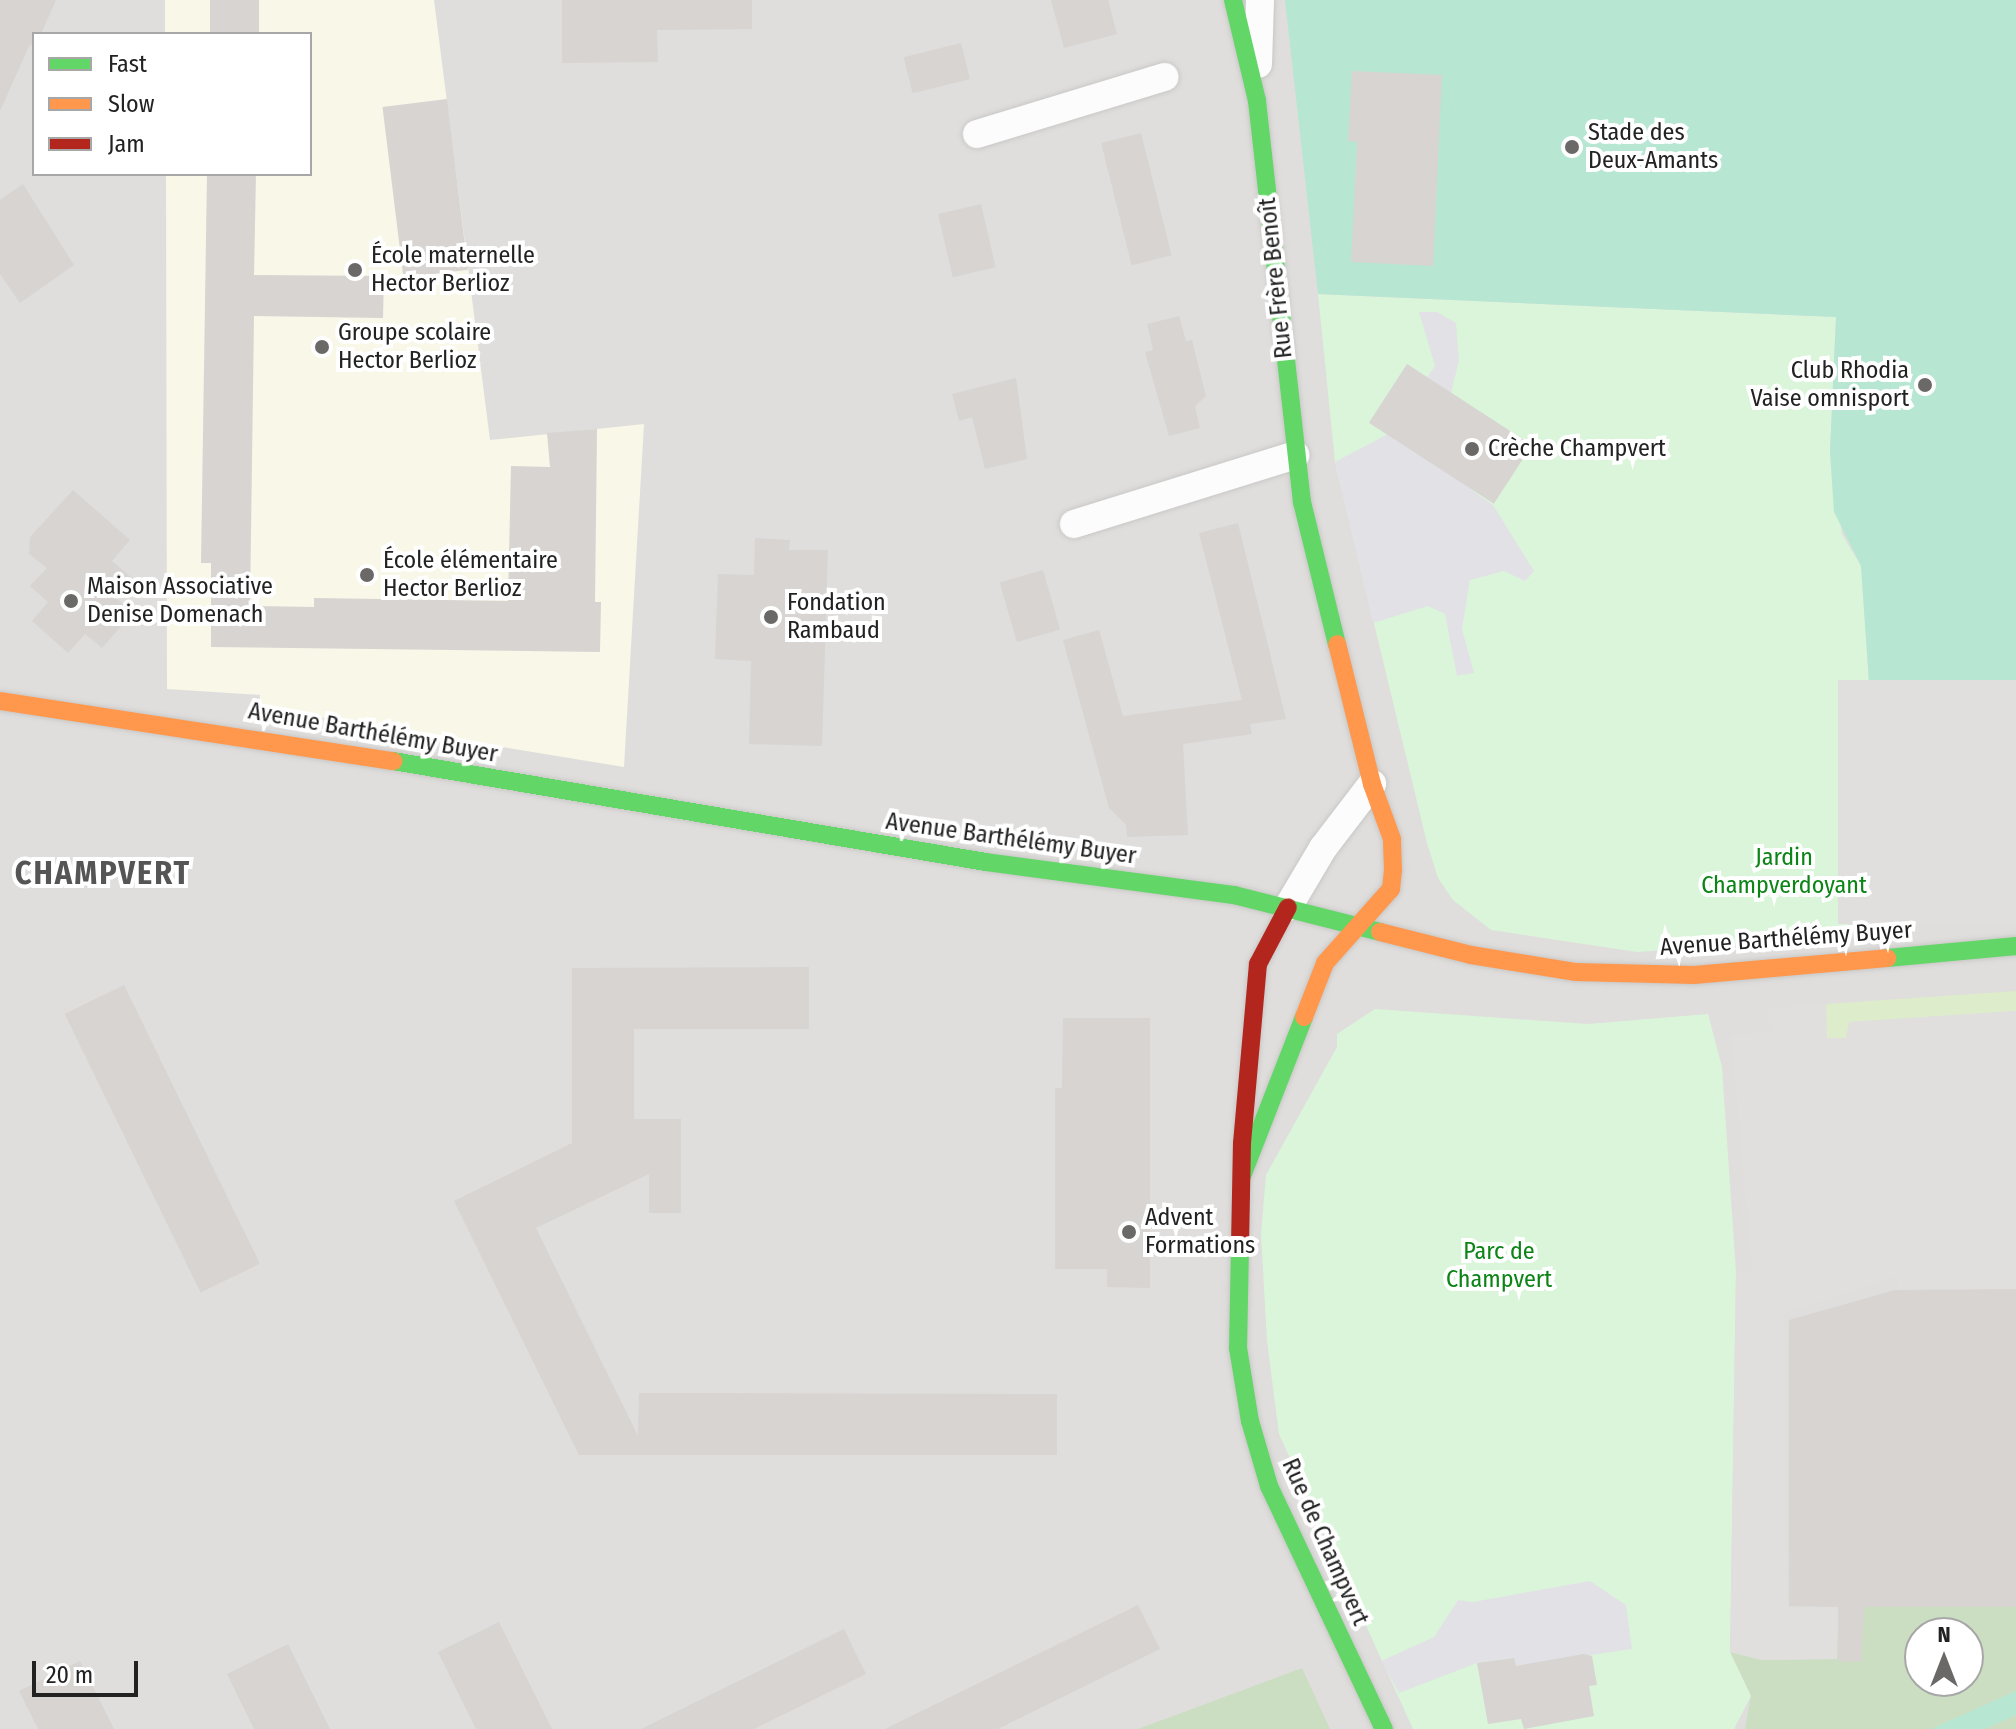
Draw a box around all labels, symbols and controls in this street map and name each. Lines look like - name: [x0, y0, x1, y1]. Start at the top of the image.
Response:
- legend: [32, 32, 312, 176]
- text: Fast: [108, 50, 147, 78]
- text: Slow: [108, 90, 154, 118]
- place label: Stade des Deux-Amants: [1588, 119, 1718, 175]
- text: Jam: [108, 130, 145, 158]
- marker: Stade des Deux-Amants: [1563, 138, 1581, 156]
- street label: Rue Frère Benoît: [1253, 196, 1299, 360]
- place label: École maternelle Hector Berlioz: [371, 242, 535, 298]
- marker: École maternelle Hector Berlioz: [346, 261, 364, 279]
- place label: Groupe scolaire Hector Berlioz: [338, 319, 491, 375]
- marker: Groupe scolaire Hector Berlioz: [313, 338, 331, 356]
- place label: Club Rhodia Vaise omnisport: [1751, 357, 1909, 413]
- marker: Club Rhodia Vaise omnisport: [1916, 376, 1934, 394]
- place label: Crèche Champvert: [1488, 435, 1666, 463]
- marker: Crèche Champvert: [1463, 440, 1481, 458]
- place label: École élémentaire Hector Berlioz: [383, 547, 558, 603]
- marker: École élémentaire Hector Berlioz: [358, 566, 376, 584]
- place label: Maison Associative Denise Domenach: [87, 573, 273, 629]
- place label: Fondation Rambaud: [787, 589, 886, 645]
- marker: Maison Associative Denise Domenach: [62, 592, 80, 610]
- marker: Fondation Rambaud: [762, 608, 780, 626]
- street label: Avenue Barthélémy Buyer: [246, 697, 500, 769]
- street label: Avenue Barthélémy Buyer: [884, 807, 1138, 871]
- park label: Jardin Champverdoyant: [1701, 844, 1867, 900]
- district label: CHAMPVERT: [15, 854, 191, 892]
- street label: Avenue Barthélémy Buyer: [1659, 916, 1913, 962]
- place label: Advent Formations: [1145, 1204, 1255, 1260]
- marker: Advent Formations: [1120, 1223, 1138, 1241]
- park label: Parc de Champvert: [1446, 1238, 1552, 1294]
- street label: Rue de Champvert: [1275, 1454, 1375, 1630]
- north arrow: [1904, 1617, 1984, 1697]
- text: N: [1937, 1621, 1951, 1648]
- scale bar: [36, 1645, 142, 1695]
- text: 20 m: [46, 1661, 93, 1689]

